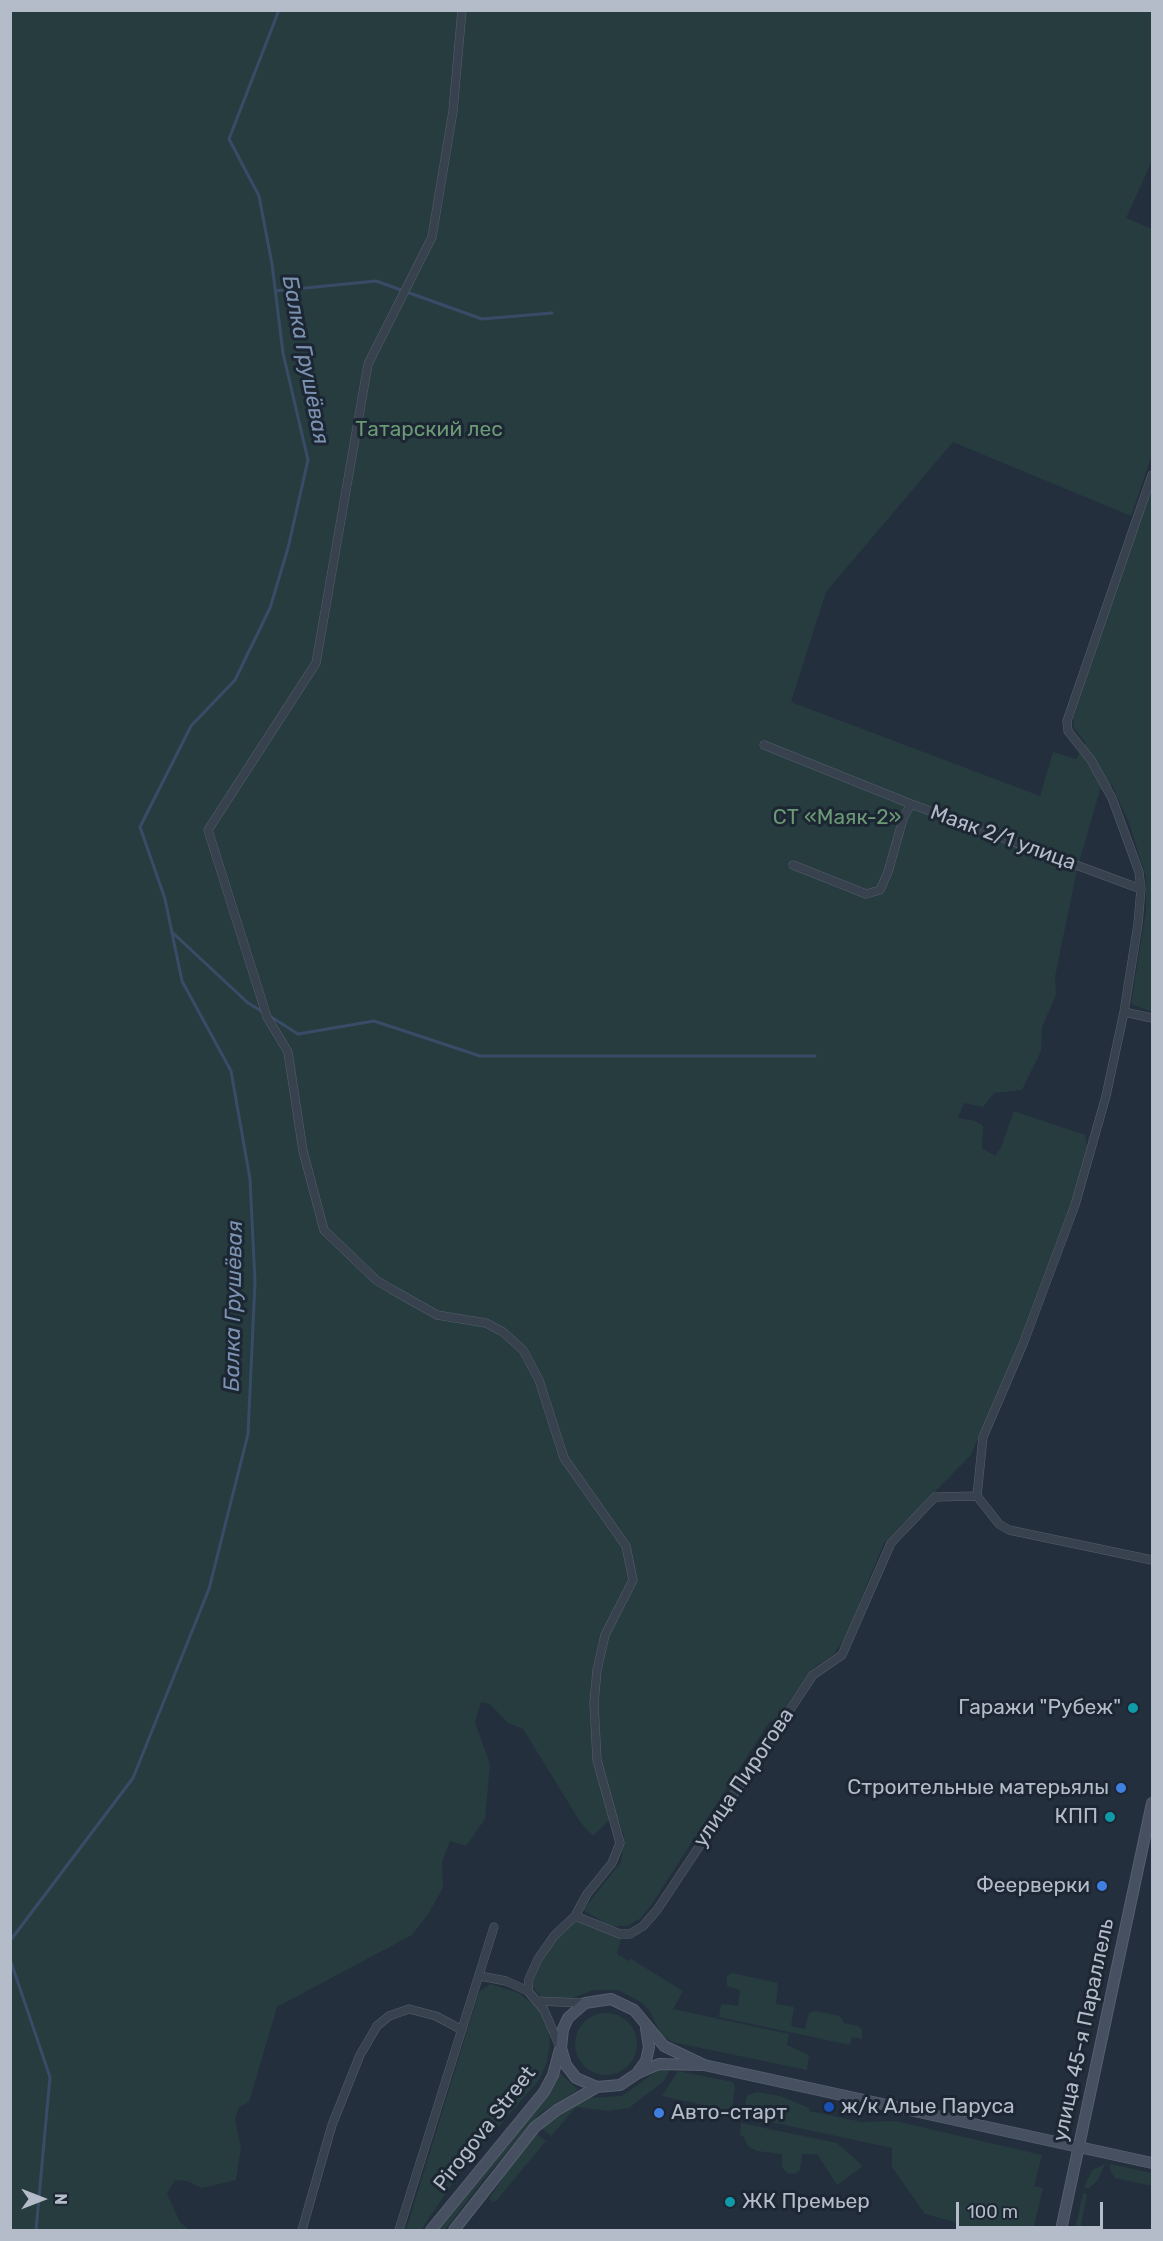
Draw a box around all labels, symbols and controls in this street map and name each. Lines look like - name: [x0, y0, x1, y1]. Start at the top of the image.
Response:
- water label: Балка Грушёвая: [276, 274, 334, 446]
- park label: Татарский лес: [355, 417, 503, 443]
- street label: Маяк 2/1 улица: [927, 800, 1079, 876]
- park label: СТ «Маяк-2»: [773, 805, 901, 831]
- water label: Балка Грушёвая: [219, 1220, 249, 1392]
- place label: Гаражи "Рубеж": [958, 1695, 1121, 1721]
- marker: Гаражи "Рубеж": [1126, 1701, 1140, 1715]
- street label: улица Пирогова: [688, 1704, 800, 1852]
- place label: Строительные матерьялы: [847, 1775, 1109, 1801]
- marker: Строительные матерьялы: [1114, 1781, 1128, 1795]
- place label: КПП: [1055, 1804, 1098, 1830]
- marker: КПП: [1103, 1810, 1117, 1824]
- place label: Феерверки: [976, 1873, 1090, 1899]
- marker: Феерверки: [1095, 1879, 1109, 1893]
- street label: улица 45-я Параллель: [1048, 1916, 1120, 2144]
- street label: Pirogova Street: [429, 2062, 541, 2196]
- place label: ж/к Алые Паруса: [841, 2094, 1015, 2120]
- place label: Авто-старт: [671, 2100, 787, 2126]
- marker: ж/к Алые Паруса: [822, 2100, 836, 2114]
- marker: Авто-старт: [652, 2106, 666, 2120]
- north arrow: [12, 2169, 72, 2229]
- place label: ЖК Премьер: [742, 2189, 870, 2215]
- scale bar: [959, 2190, 1106, 2228]
- text: N: [51, 2193, 70, 2205]
- marker: ЖК Премьер: [723, 2195, 737, 2209]
- text: 100 m: [967, 2201, 1018, 2223]

